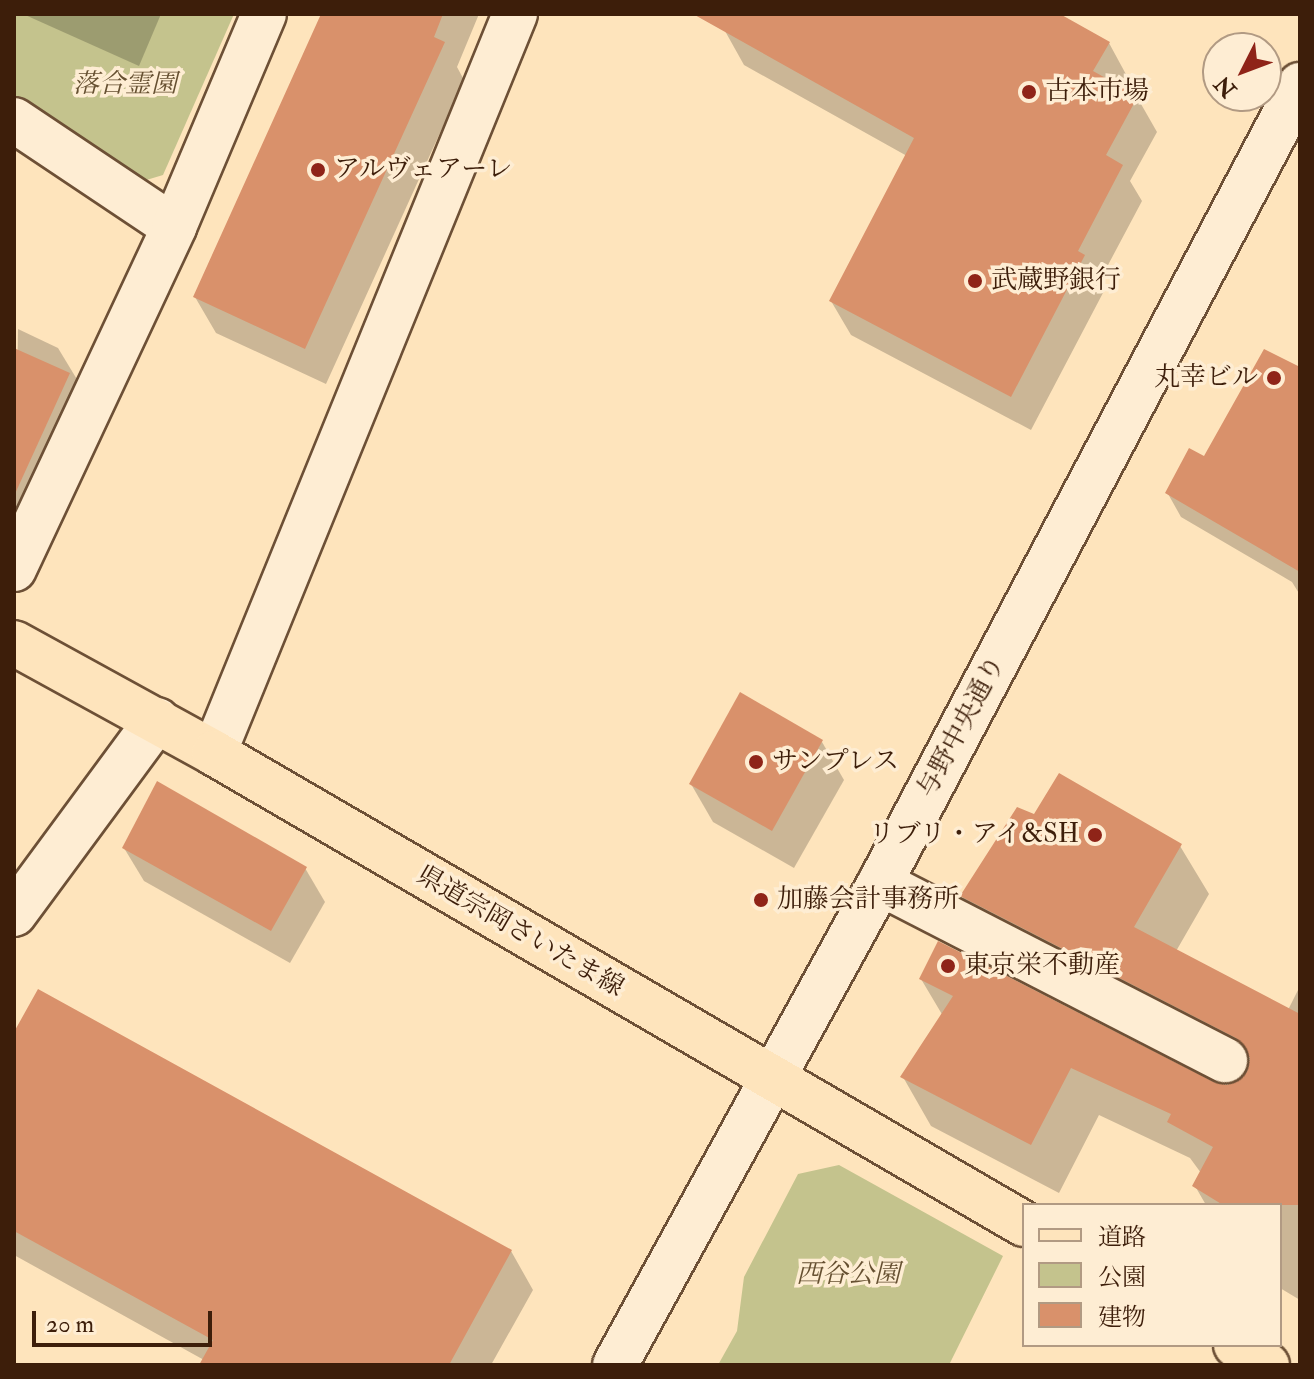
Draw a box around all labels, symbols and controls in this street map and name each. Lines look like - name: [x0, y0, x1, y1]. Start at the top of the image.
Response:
- north arrow: [1202, 32, 1282, 112]
- park label: 落合霊園: [73, 69, 177, 101]
- text: N: [1209, 70, 1243, 103]
- place label: 古本市場: [1045, 76, 1149, 108]
- marker: 古本市場: [1020, 83, 1038, 101]
- place label: アルヴェアーレ: [334, 154, 515, 186]
- marker: アルヴェアーレ: [309, 161, 327, 179]
- place label: 武蔵野銀行: [991, 265, 1121, 297]
- marker: 武蔵野銀行: [966, 272, 984, 290]
- place label: 丸幸ビル: [1154, 362, 1258, 394]
- marker: 丸幸ビル: [1265, 369, 1283, 387]
- street label: 与野中央通り: [912, 651, 1012, 803]
- place label: サンプレス: [772, 746, 902, 778]
- marker: サンプレス: [747, 753, 765, 771]
- place label: リブリ・アイ&SH: [865, 819, 1079, 851]
- marker: リブリ・アイ&SH: [1086, 826, 1104, 844]
- street label: 県道宗岡さいたま線: [411, 860, 629, 1004]
- place label: 加藤会計事務所: [777, 884, 959, 916]
- marker: 加藤会計事務所: [752, 891, 770, 909]
- place label: 東京栄不動産: [964, 950, 1120, 982]
- marker: 東京栄不動産: [939, 957, 957, 975]
- legend: [1022, 1203, 1282, 1347]
- text: 道路: [1098, 1222, 1146, 1253]
- park label: 西谷公園: [796, 1259, 900, 1291]
- text: 公園: [1098, 1262, 1146, 1293]
- scale bar: [36, 1295, 216, 1345]
- text: 建物: [1098, 1302, 1146, 1333]
- text: 20 m: [46, 1309, 94, 1340]

